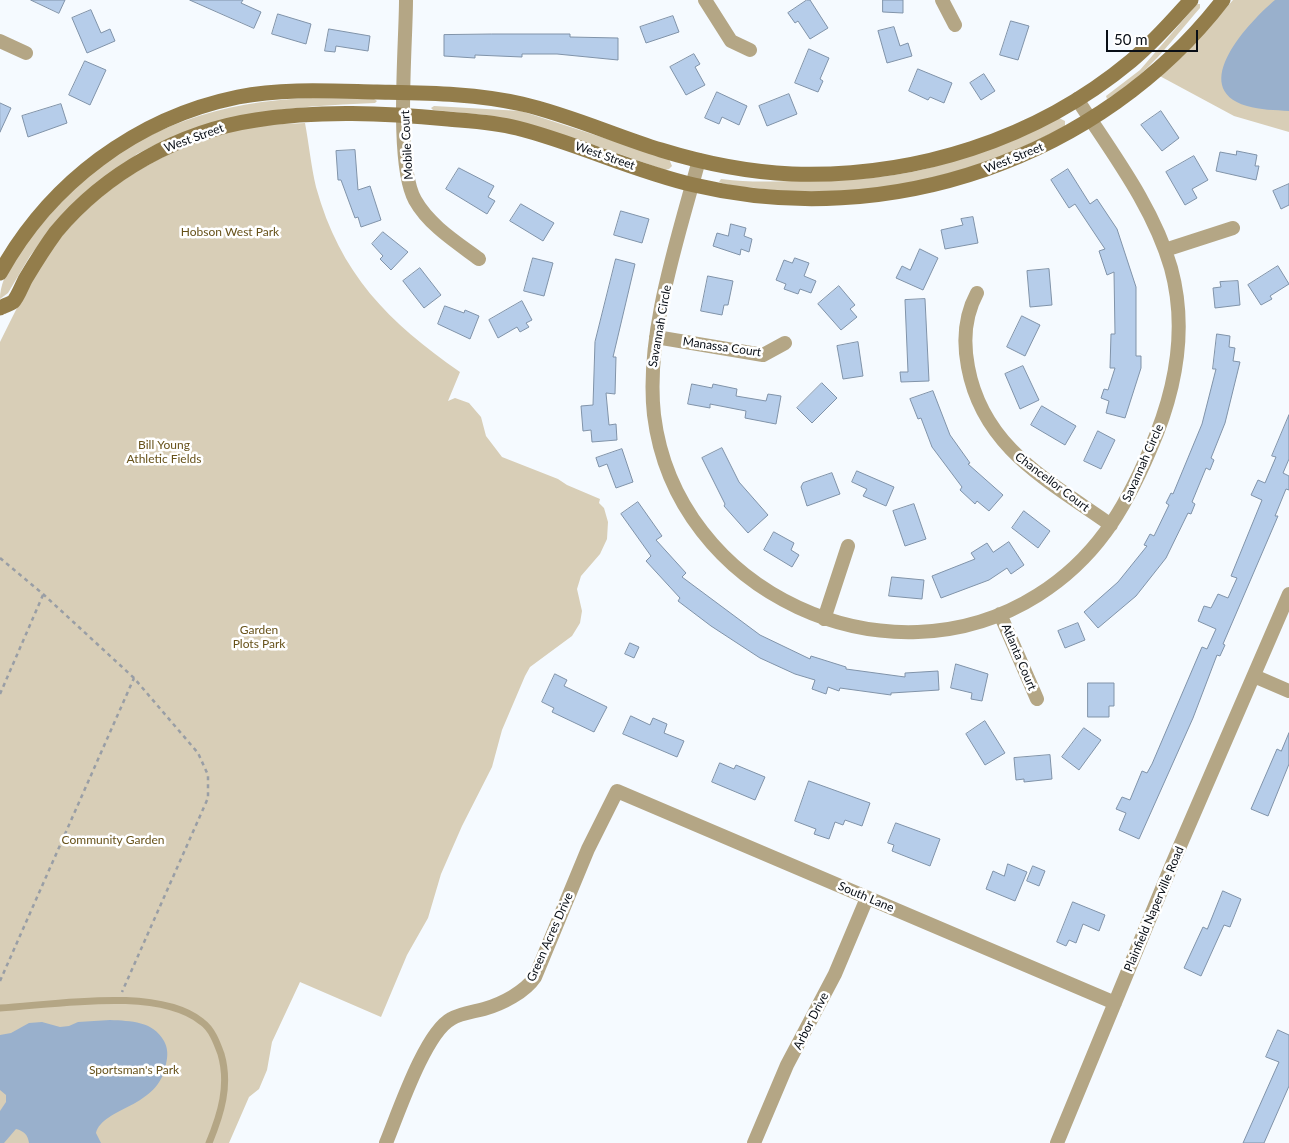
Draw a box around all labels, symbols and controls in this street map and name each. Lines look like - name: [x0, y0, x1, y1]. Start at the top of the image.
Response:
- scale bar: [1109, 20, 1202, 52]
- text: 50 m: [1114, 30, 1148, 48]
- street label: Mobile Court: [398, 110, 416, 180]
- street label: West Street: [162, 121, 226, 155]
- street label: West Street: [573, 139, 637, 173]
- street label: West Street: [982, 140, 1046, 176]
- park label: Hobson West Park: [181, 225, 279, 239]
- street label: Savannah Circle: [646, 284, 674, 368]
- street label: Manassa Court: [682, 334, 762, 360]
- street label: Savannah Circle: [1119, 422, 1167, 504]
- park label: Bill Young Athletic Fields: [127, 438, 201, 466]
- street label: Chancellor Court: [1012, 449, 1092, 515]
- street label: Atlanta Court: [999, 622, 1039, 692]
- park label: Garden Plots Park: [233, 623, 285, 651]
- park label: Community Garden: [62, 833, 164, 847]
- street label: Plainfield Naperville Road: [1121, 844, 1187, 974]
- street label: South Lane: [836, 879, 896, 915]
- street label: Green Acres Drive: [524, 890, 576, 984]
- street label: Arbor Drive: [791, 990, 831, 1052]
- park label: Sportsman's Park: [89, 1063, 179, 1077]

